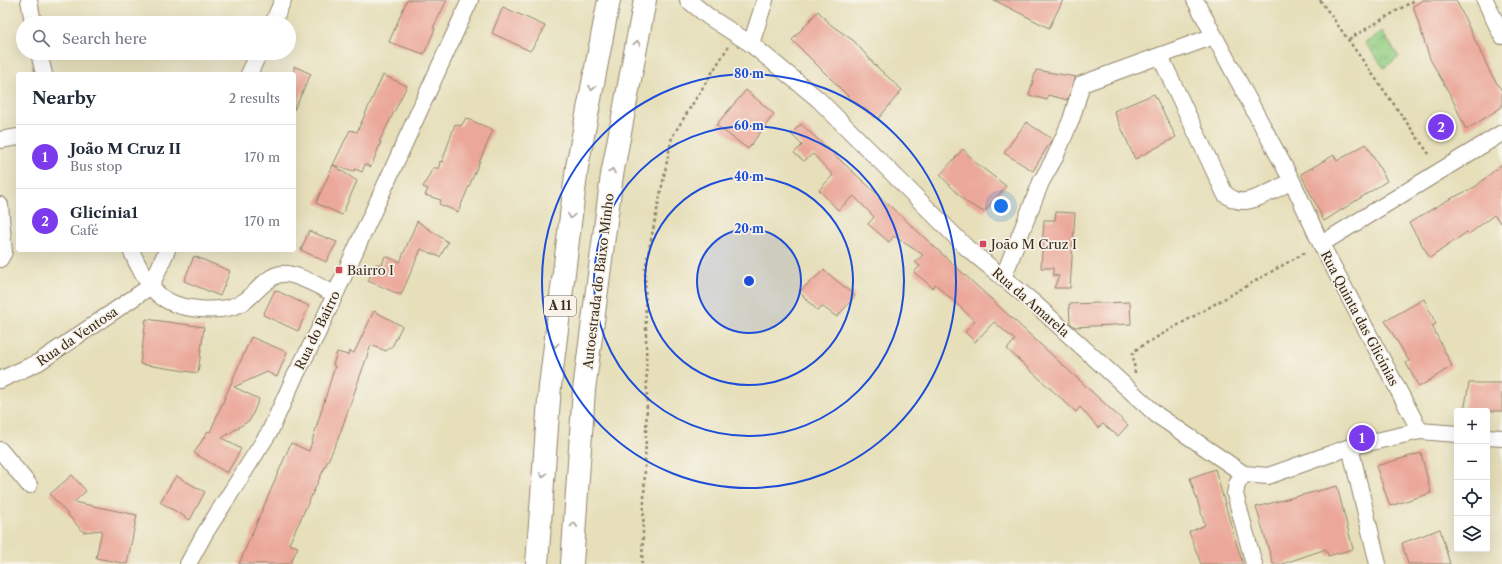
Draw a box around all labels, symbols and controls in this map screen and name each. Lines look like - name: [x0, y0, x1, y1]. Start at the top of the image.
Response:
- search box: [16, 16, 296, 60]
- icon: search: [30, 27, 52, 49]
- text: Search here: [62, 29, 147, 48]
- one-way arrow: [632, 40, 640, 47]
- text: 80 m: [734, 66, 764, 81]
- one-way arrow: [589, 85, 597, 91]
- text: Nearby: [32, 88, 96, 108]
- text: 2 results: [229, 90, 280, 106]
- pin: 2: [1428, 112, 1454, 142]
- text: 60 m: [734, 118, 764, 133]
- text: João M Cruz II: [70, 139, 181, 158]
- text: 1: [42, 149, 48, 165]
- text: 170 m: [244, 149, 280, 165]
- text: Bus stop: [70, 158, 122, 174]
- one-way arrow: [608, 168, 616, 174]
- text: 40 m: [734, 169, 764, 184]
- street label: Autoestrada do Baixo Minho: [579, 192, 617, 371]
- your location: [991, 196, 1011, 216]
- text: Glicínia1: [70, 203, 138, 222]
- text: 2: [41, 213, 49, 229]
- text: 170 m: [244, 213, 280, 229]
- one-way arrow: [567, 213, 576, 219]
- text: 20 m: [734, 221, 764, 236]
- text: Café: [70, 222, 99, 238]
- place label: João M Cruz I: [989, 236, 1077, 252]
- marker: João M Cruz I: [978, 239, 988, 249]
- street label: Rua Quinta das Glicínias: [1318, 248, 1403, 389]
- place label: Bairro I: [347, 262, 394, 278]
- street label: Rua da Amarela: [989, 264, 1073, 340]
- marker: Bairro I: [334, 265, 344, 275]
- centre of rings: [742, 274, 756, 288]
- street label: Rua do Bairro: [291, 288, 343, 372]
- road number: A 11: [544, 296, 576, 316]
- street label: Rua da Ventosa: [34, 303, 121, 369]
- one-way arrow: [551, 342, 560, 348]
- map controls: [1454, 408, 1490, 552]
- button: +: [1454, 408, 1490, 444]
- pin: 1: [1349, 423, 1375, 453]
- button: −: [1454, 444, 1490, 480]
- one-way arrow: [539, 472, 548, 478]
- button: locate: [1454, 480, 1490, 516]
- button: layers: [1454, 516, 1490, 552]
- one-way arrow: [570, 522, 579, 528]

